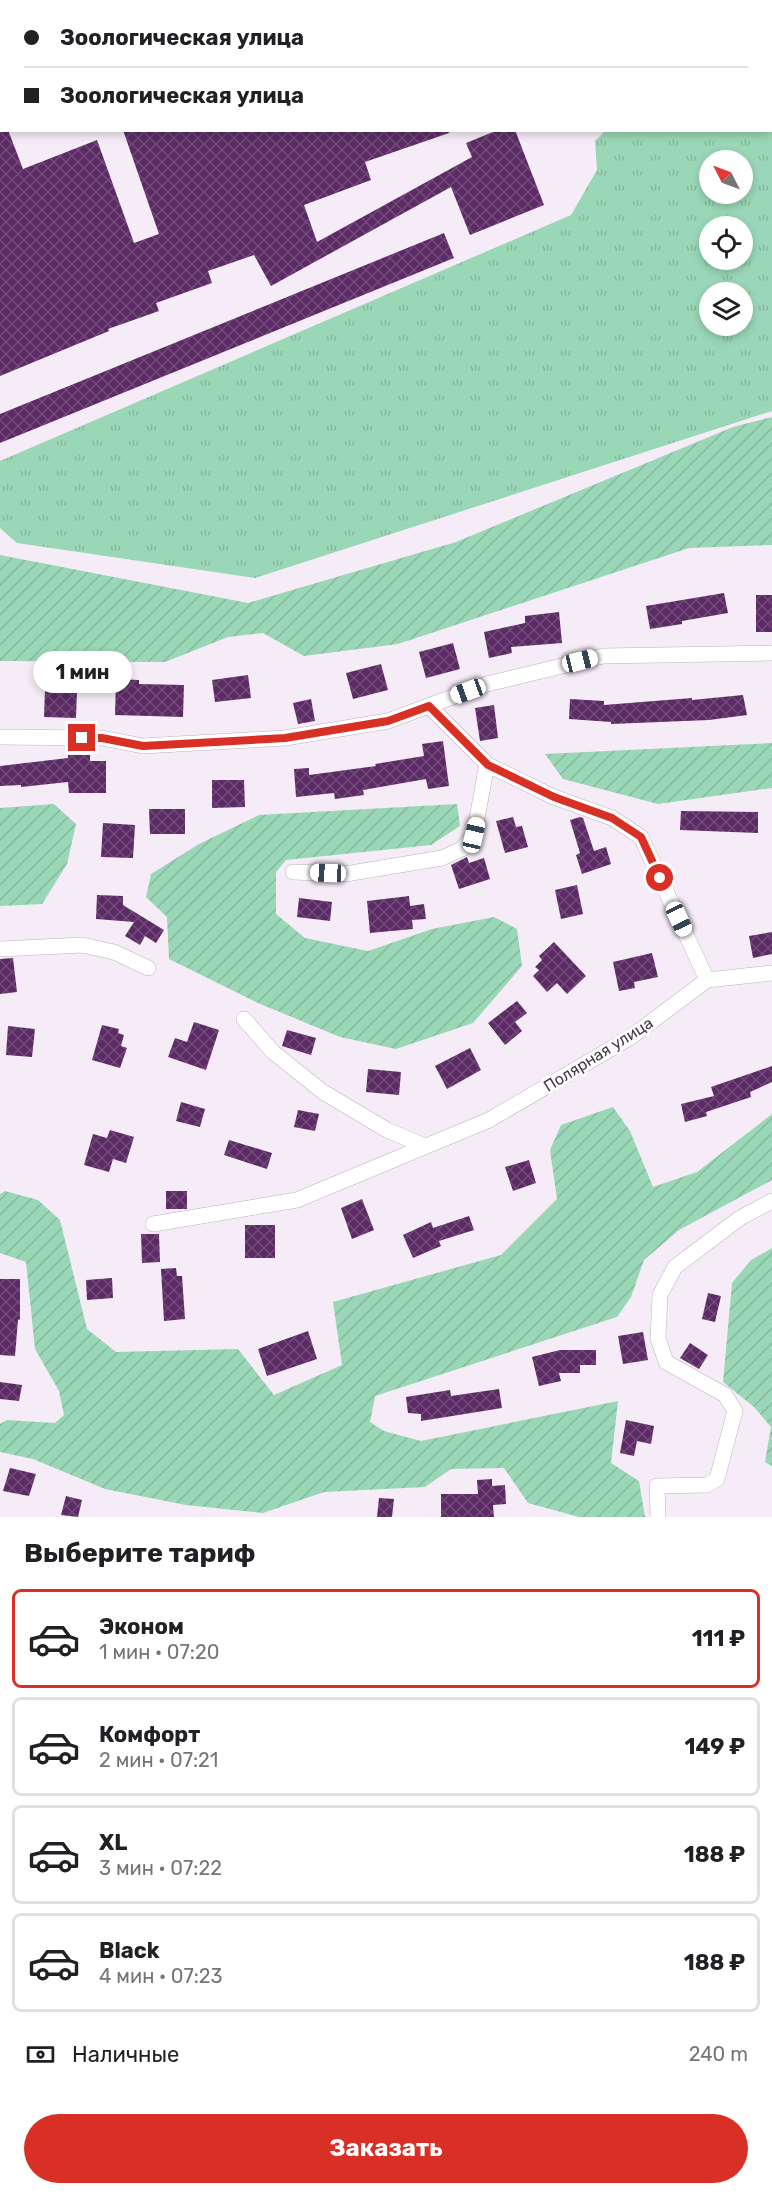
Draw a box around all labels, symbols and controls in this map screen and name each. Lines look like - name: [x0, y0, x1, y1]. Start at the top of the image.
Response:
- text: Зоологическая улица: [60, 24, 304, 51]
- text: Зоологическая улица: [60, 82, 304, 109]
- north arrow: [699, 150, 753, 204]
- map controls: [699, 150, 753, 336]
- button: locate: [699, 216, 753, 270]
- button: layers: [699, 282, 753, 336]
- car: [560, 648, 600, 674]
- callout: 1 мин: [32, 651, 132, 693]
- text: 1 мин: [55, 660, 110, 684]
- car: [448, 676, 488, 706]
- route end: [68, 724, 95, 751]
- car: [461, 815, 487, 855]
- car: [310, 863, 346, 883]
- route start: [646, 864, 673, 891]
- car: [663, 899, 695, 939]
- street label: Полярная улица: [540, 1013, 656, 1096]
- text: Выберите тариф: [24, 1537, 255, 1569]
- icon: car: [27, 1612, 81, 1666]
- text: Эконом: [99, 1613, 184, 1640]
- text: 111 ₽: [692, 1625, 745, 1652]
- text: 1 мин · 07:20: [99, 1640, 219, 1664]
- icon: car: [27, 1720, 81, 1774]
- text: Комфорт: [99, 1721, 200, 1748]
- text: 149 ₽: [684, 1733, 745, 1760]
- text: 2 мин · 07:21: [99, 1748, 218, 1772]
- icon: car: [27, 1828, 81, 1882]
- text: XL: [99, 1829, 127, 1856]
- text: 188 ₽: [684, 1841, 745, 1868]
- text: 3 мин · 07:22: [99, 1856, 222, 1880]
- icon: car: [27, 1936, 81, 1990]
- text: Black: [99, 1937, 160, 1964]
- text: 188 ₽: [684, 1949, 745, 1976]
- text: 4 мин · 07:23: [99, 1964, 223, 1988]
- icon: cash: [24, 2038, 57, 2071]
- text: Наличные: [72, 2041, 179, 2068]
- text: 240 m: [689, 2042, 748, 2066]
- button: Заказать: [24, 2114, 748, 2183]

